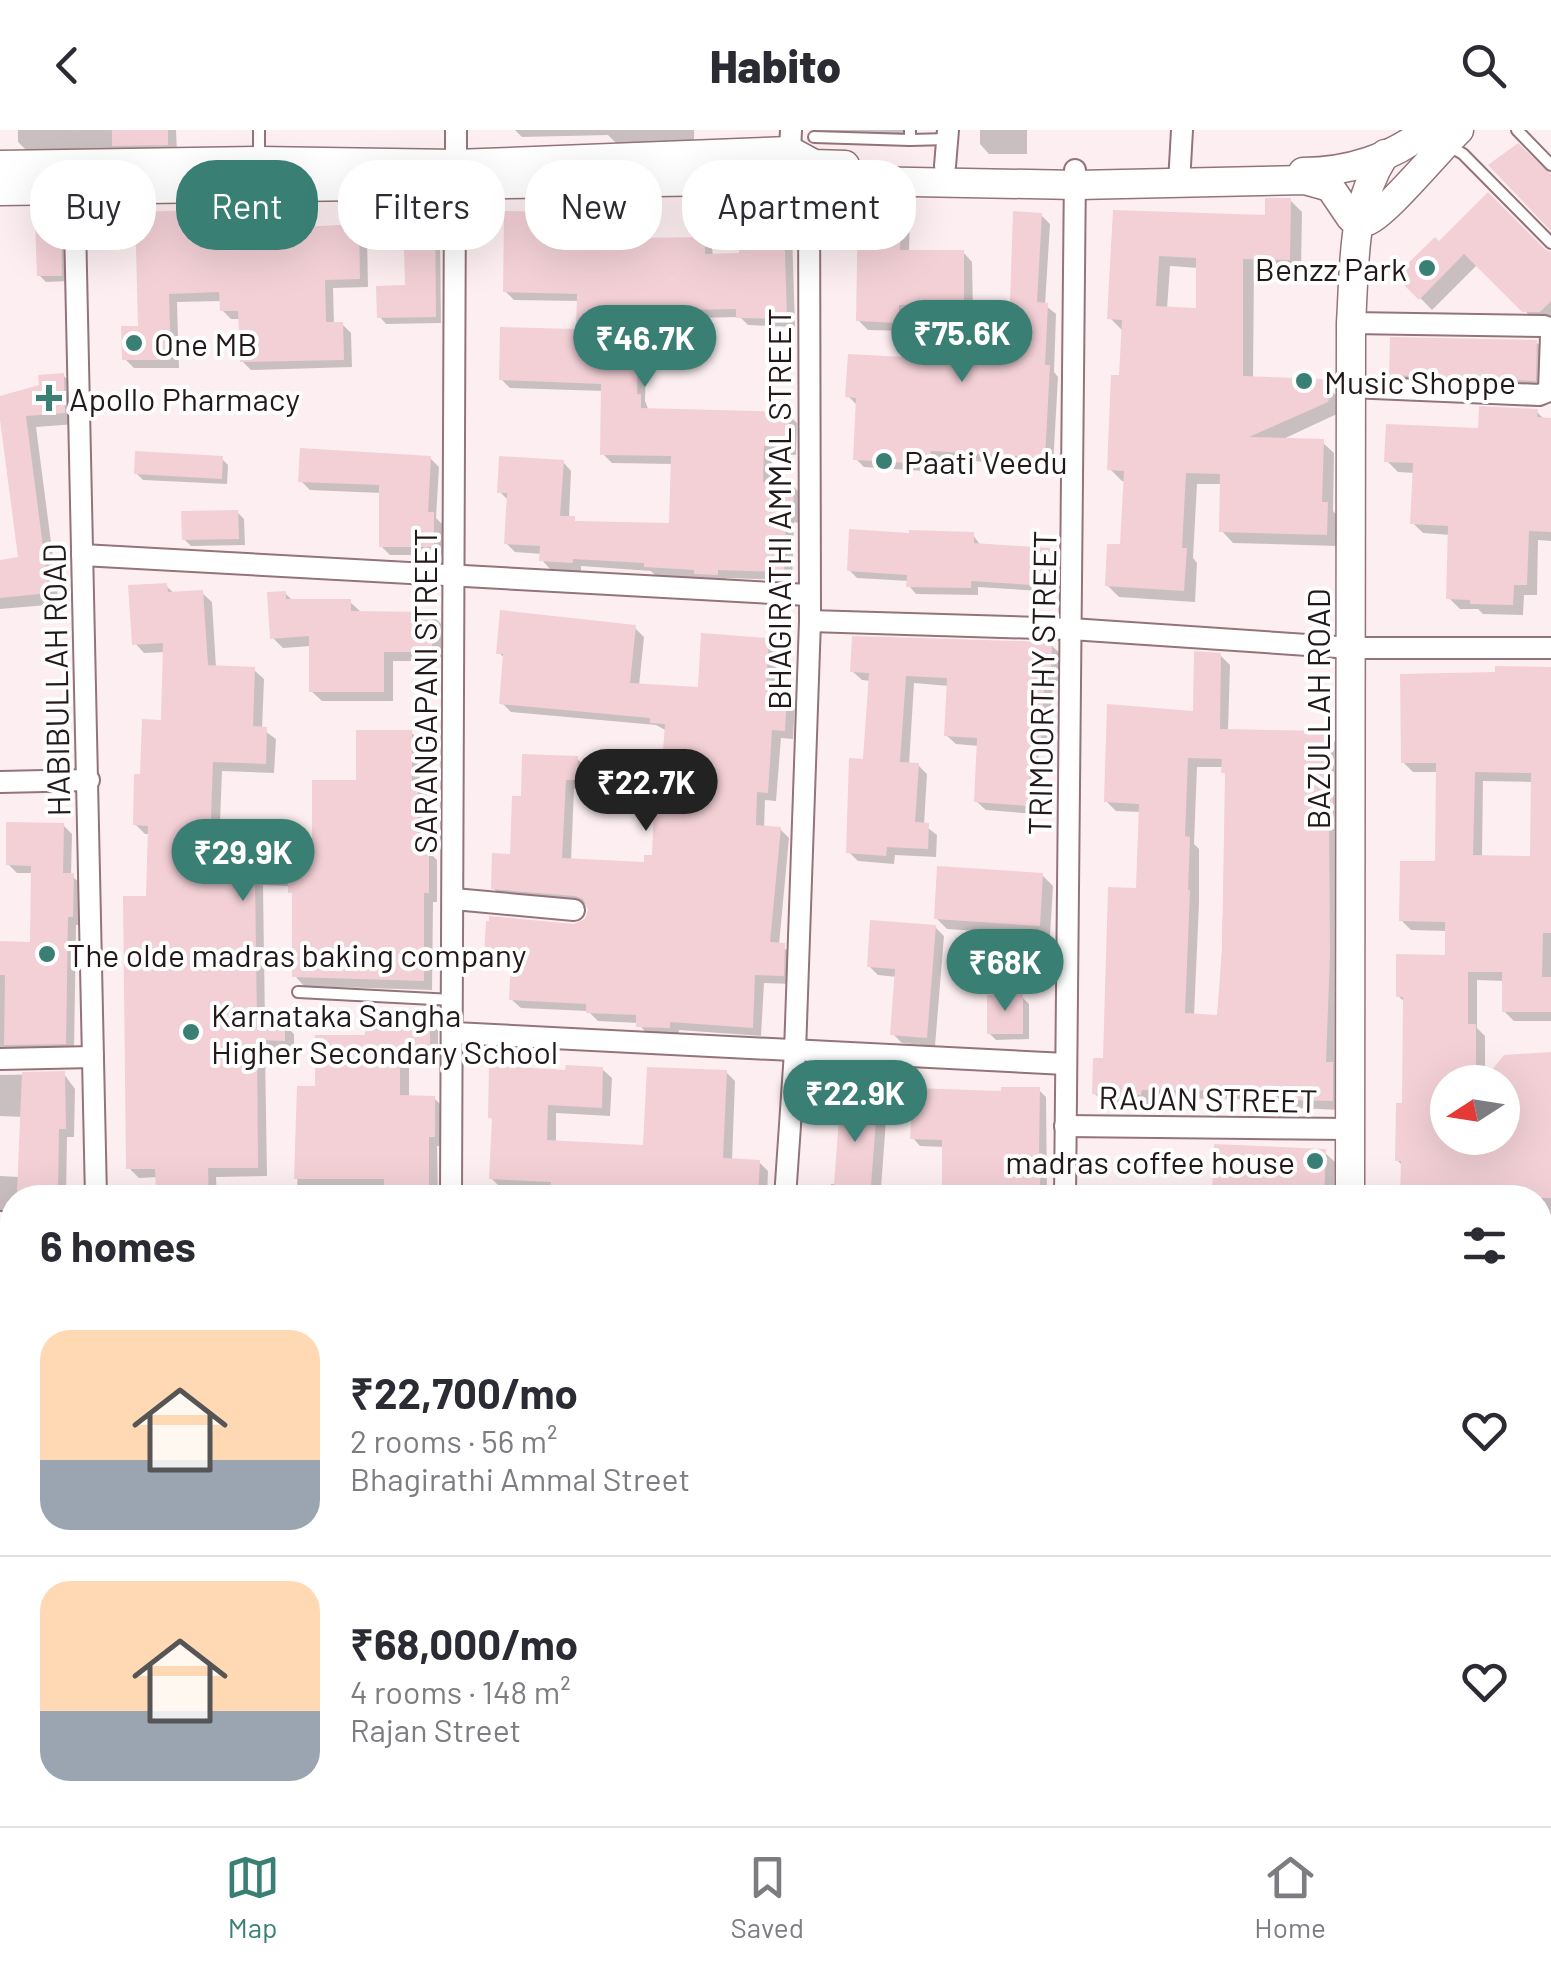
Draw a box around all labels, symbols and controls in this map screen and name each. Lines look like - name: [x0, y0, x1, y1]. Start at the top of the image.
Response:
- icon: back: [40, 38, 95, 93]
- text: Habito: [710, 38, 841, 92]
- icon: search: [1456, 38, 1511, 93]
- chip: Buy: [30, 160, 156, 250]
- chip: Rent: [176, 160, 318, 250]
- chip: Filters: [338, 160, 505, 250]
- chip: New: [525, 160, 662, 250]
- chip: Apartment: [682, 160, 916, 250]
- place label: Benzz Park: [1255, 249, 1407, 287]
- marker: Benzz Park: [1416, 257, 1438, 279]
- pin: ₹75.6K: [881, 300, 1043, 385]
- pin: ₹46.7K: [564, 305, 726, 390]
- street label: BHAGIRATHI AMMAL STREET: [759, 308, 797, 710]
- text: ₹75.6K: [913, 313, 1011, 351]
- text: ₹46.7K: [595, 318, 695, 356]
- place label: One MB: [154, 324, 257, 362]
- marker: One MB: [123, 332, 145, 354]
- place label: Music Shoppe: [1324, 362, 1516, 400]
- marker: Music Shoppe: [1293, 370, 1315, 392]
- place label: Apollo Pharmacy: [69, 379, 300, 417]
- marker: Apollo Pharmacy: [38, 387, 60, 409]
- place label: Paati Veedu: [904, 442, 1068, 480]
- marker: Paati Veedu: [873, 450, 895, 472]
- street label: SARANGAPANI STREET: [405, 528, 443, 854]
- street label: TRIMOORTHY STREET: [1019, 530, 1063, 836]
- street label: HABIBULLAH ROAD: [34, 543, 76, 817]
- street label: BAZULLAH ROAD: [1298, 589, 1336, 829]
- pin: ₹22.7K: [565, 749, 727, 834]
- text: ₹22.7K: [597, 762, 695, 800]
- pin: ₹29.9K: [162, 819, 324, 904]
- text: ₹29.9K: [194, 832, 292, 870]
- pin: ₹68K: [946, 929, 1064, 1014]
- place label: The olde madras baking company: [67, 935, 527, 973]
- text: ₹68K: [969, 942, 1041, 980]
- marker: The olde madras baking company: [36, 943, 58, 965]
- place label: Karnataka Sangha Higher Secondary School: [211, 995, 558, 1070]
- marker: Karnataka Sangha Higher Secondary School: [180, 1021, 202, 1043]
- pin: ₹22.9K: [774, 1060, 936, 1145]
- north arrow: [1430, 1065, 1520, 1155]
- map controls: [1430, 1065, 1520, 1155]
- text: ₹22.9K: [805, 1073, 905, 1111]
- street label: RAJAN STREET: [1098, 1077, 1318, 1119]
- place label: madras coffee house: [1005, 1142, 1295, 1180]
- marker: madras coffee house: [1304, 1150, 1326, 1172]
- icon: filters: [1457, 1218, 1512, 1273]
- text: 6 homes: [40, 1220, 196, 1270]
- text: ₹22,700/mo: [350, 1367, 578, 1417]
- icon: home: [120, 1370, 240, 1490]
- icon: heart: [1457, 1403, 1512, 1458]
- text: 2 rooms · 56 m²: [350, 1421, 558, 1459]
- text: Bhagirathi Ammal Street: [350, 1459, 690, 1497]
- text: ₹68,000/mo: [350, 1618, 578, 1668]
- icon: home: [120, 1621, 240, 1741]
- icon: heart: [1457, 1654, 1512, 1709]
- text: 4 rooms · 148 m²: [350, 1672, 571, 1710]
- text: Rajan Street: [350, 1710, 521, 1748]
- tab: Map: [225, 1850, 280, 1944]
- tab: Saved: [731, 1850, 804, 1944]
- tab: Home: [1254, 1850, 1326, 1944]

